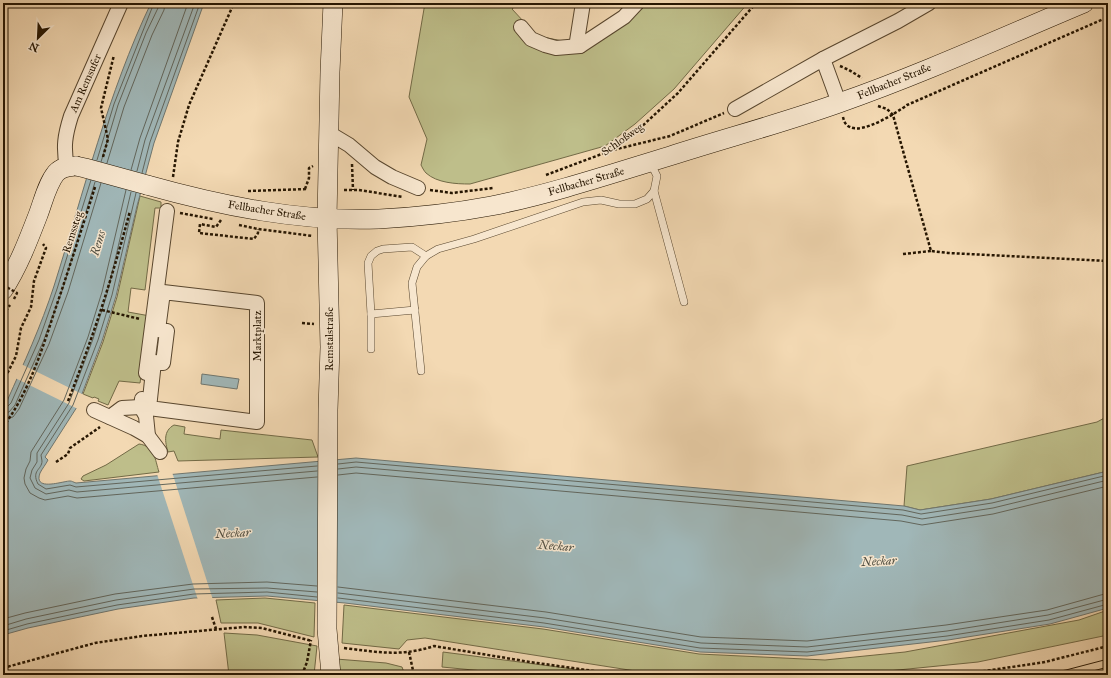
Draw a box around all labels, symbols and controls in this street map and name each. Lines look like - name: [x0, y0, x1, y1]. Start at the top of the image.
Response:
- north arrow: [18, 18, 58, 58]
- text: N: [27, 39, 41, 55]
- street label: Am Remsufer: [66, 51, 105, 115]
- street label: Fellbacher Straße: [855, 61, 933, 102]
- street label: Schloßweg: [599, 120, 646, 158]
- street label: Fellbacher Straße: [547, 164, 626, 199]
- street label: Fellbacher Straße: [227, 198, 307, 223]
- street label: Remssteg: [60, 209, 86, 255]
- water label: Rems: [87, 228, 109, 258]
- street label: Remstalstraße: [323, 307, 336, 371]
- street label: Marktplatz: [251, 310, 264, 362]
- water label: Neckar: [214, 525, 252, 541]
- water label: Neckar: [537, 537, 575, 555]
- water label: Neckar: [860, 553, 898, 569]

